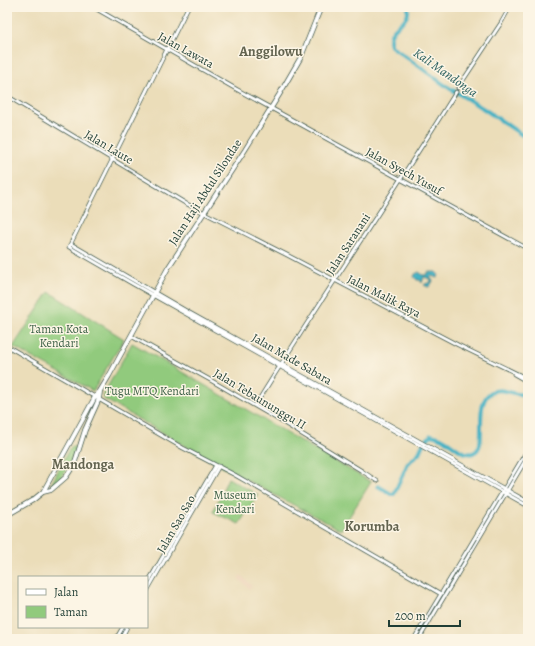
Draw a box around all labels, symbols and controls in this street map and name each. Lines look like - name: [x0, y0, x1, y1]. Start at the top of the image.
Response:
- street label: Jalan Lawata: [155, 28, 217, 72]
- district label: Anggilowu: [238, 42, 303, 61]
- water label: Kali Mandonga: [410, 44, 481, 101]
- street label: Jalan Laute: [82, 126, 136, 168]
- street label: Jalan Haji Abdul Silondae: [165, 136, 245, 248]
- street label: Jalan Syech Yusuf: [363, 143, 447, 200]
- street label: Jalan Saranani: [322, 210, 374, 278]
- street label: Jalan Malik Raya: [345, 271, 424, 322]
- park label: Taman Kota Kendari: [30, 321, 89, 351]
- street label: Jalan Made Sabara: [249, 330, 335, 389]
- street label: Jalan Tebaununggu II: [211, 365, 309, 433]
- park label: Tugu MTQ Kendari: [105, 383, 199, 399]
- district label: Mandonga: [52, 455, 115, 474]
- park label: Museum Kendari: [213, 487, 257, 517]
- street label: Jalan Sao Sao: [153, 492, 199, 556]
- district label: Korumba: [344, 517, 400, 536]
- legend: [18, 576, 148, 628]
- text: Jalan: [54, 584, 79, 600]
- scale bar: [389, 602, 460, 628]
- text: Taman: [54, 604, 88, 620]
- text: 200 m: [395, 608, 426, 624]

